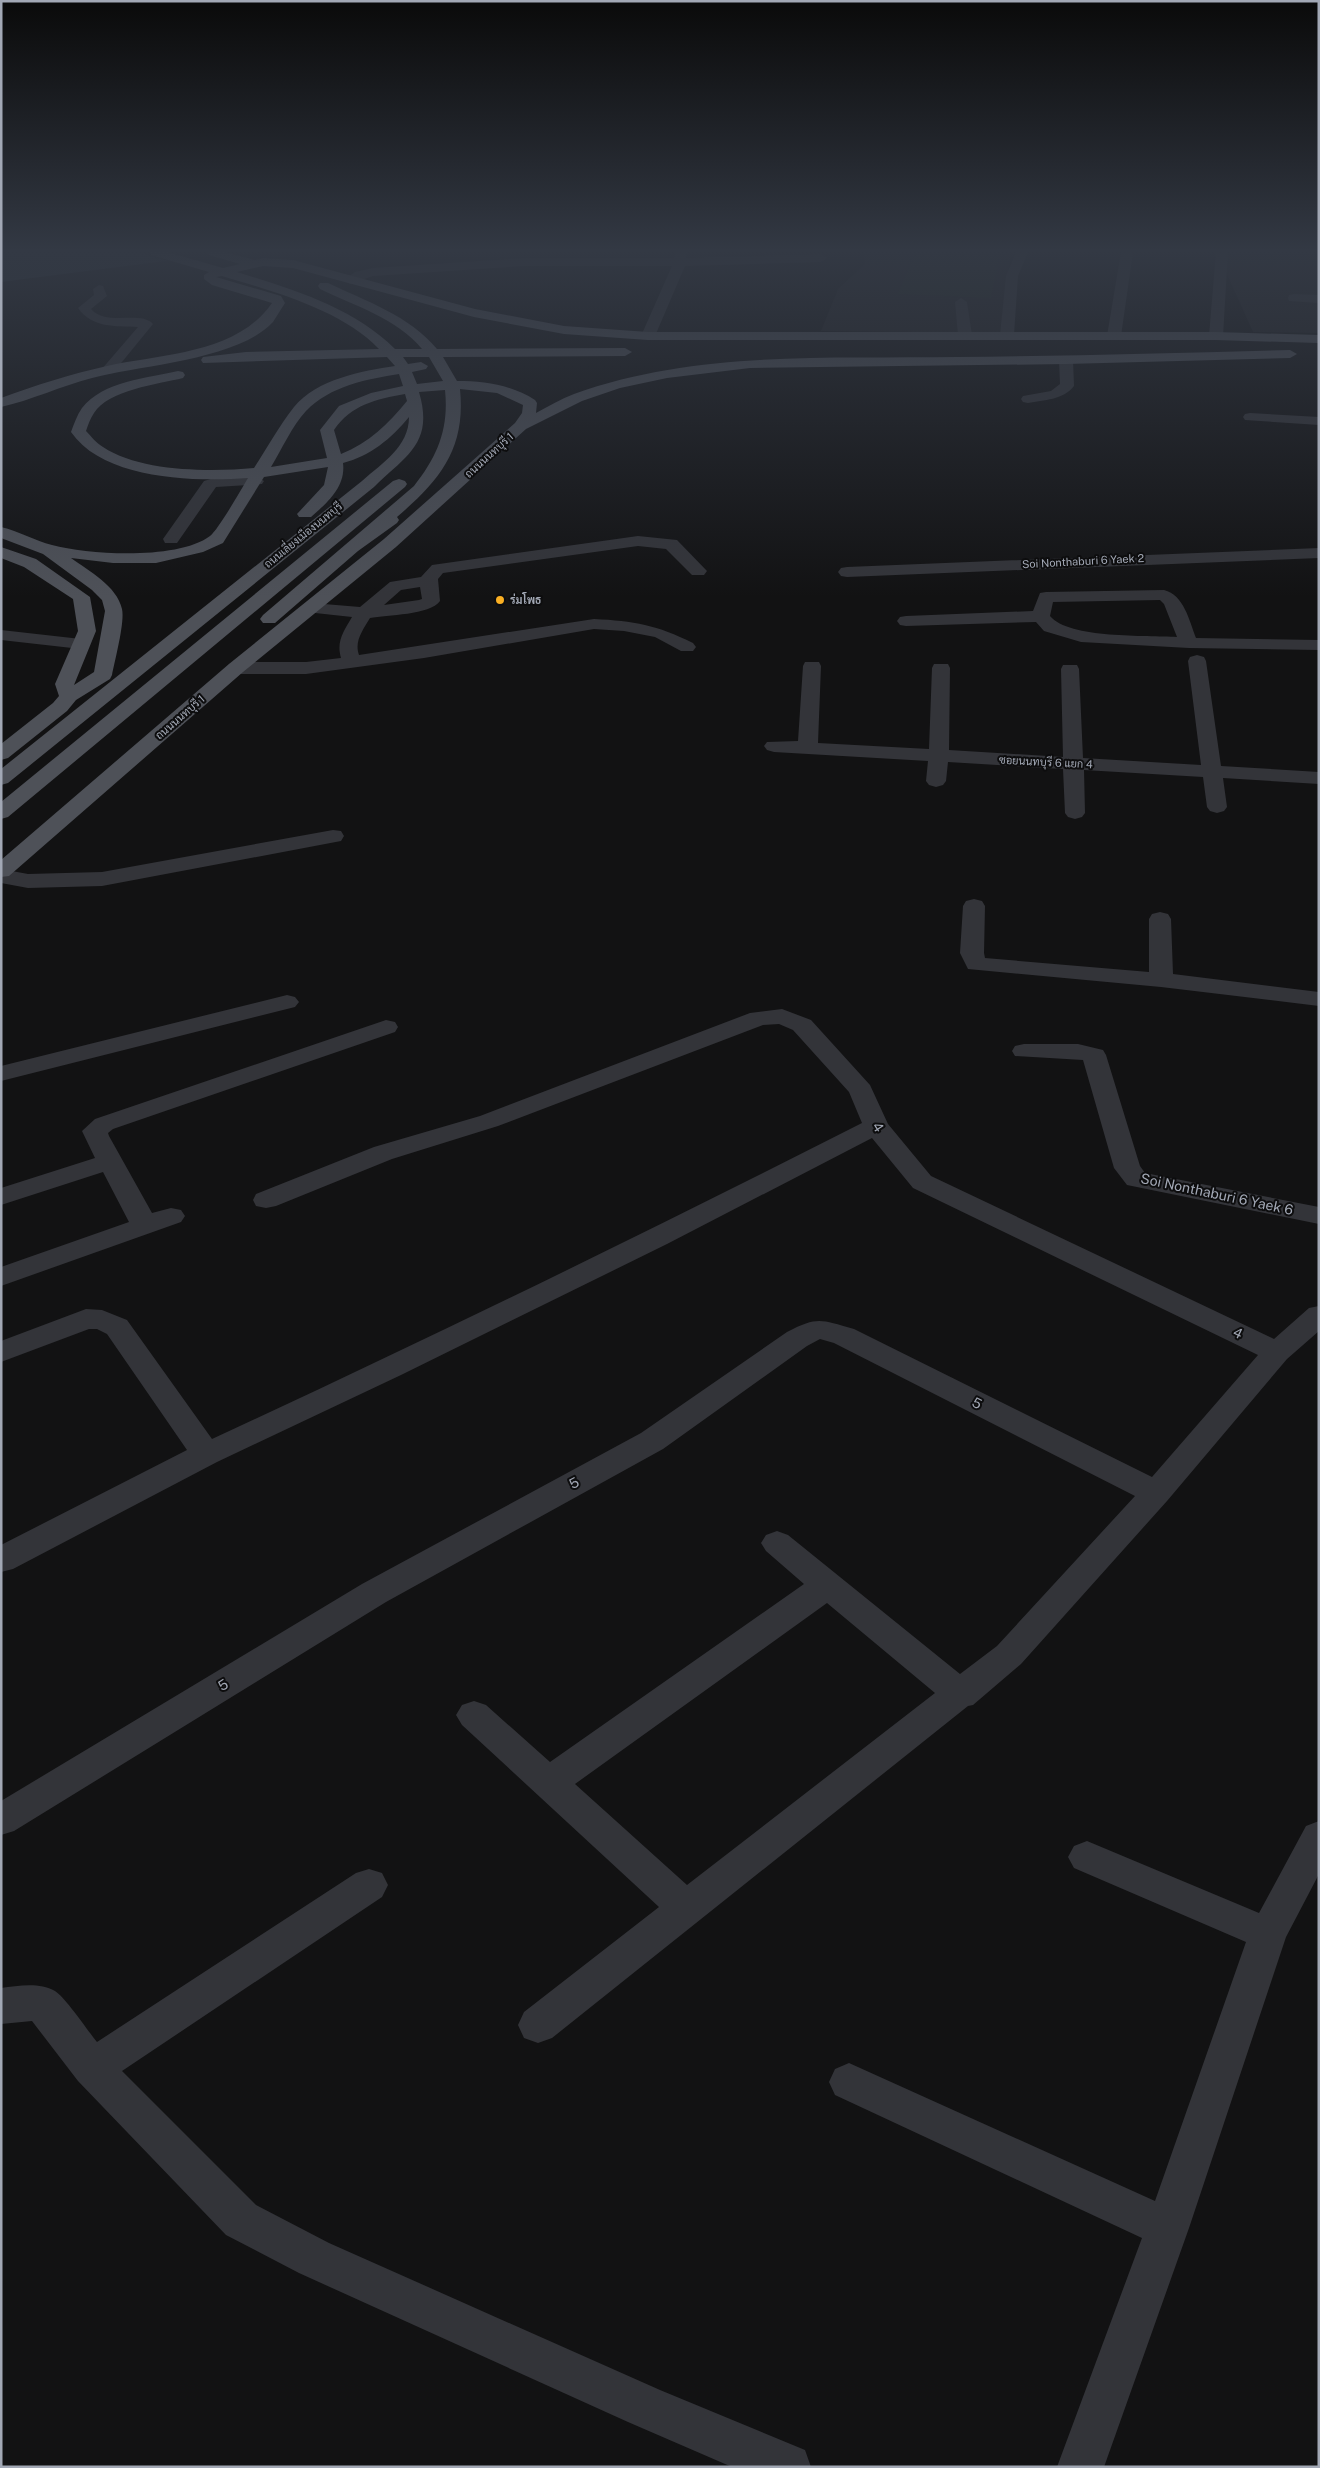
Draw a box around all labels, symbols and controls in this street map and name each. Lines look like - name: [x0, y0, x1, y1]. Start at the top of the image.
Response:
- street label: ถนนนนทบุรี 1: [461, 429, 518, 482]
- street label: ถนนเลี่ยงเมืองนนทบุรี: [258, 496, 346, 572]
- street label: Soi Nonthaburi 6 Yaek 2: [1022, 552, 1145, 570]
- place label: ร่มโพธ: [510, 592, 541, 606]
- marker: ร่มโพธ: [494, 594, 506, 606]
- street label: ถนนนนทบุรี 1: [152, 691, 209, 744]
- street label: ซอยนนทบุรี 6 แยก 4: [999, 752, 1093, 773]
- street label: 4: [869, 1119, 887, 1135]
- street label: Soi Nonthaburi 6 Yaek 6: [1139, 1170, 1295, 1218]
- street label: 4: [1231, 1324, 1246, 1342]
- street label: 5: [969, 1394, 985, 1412]
- street label: 5: [566, 1474, 582, 1492]
- street label: 5: [215, 1676, 231, 1694]

